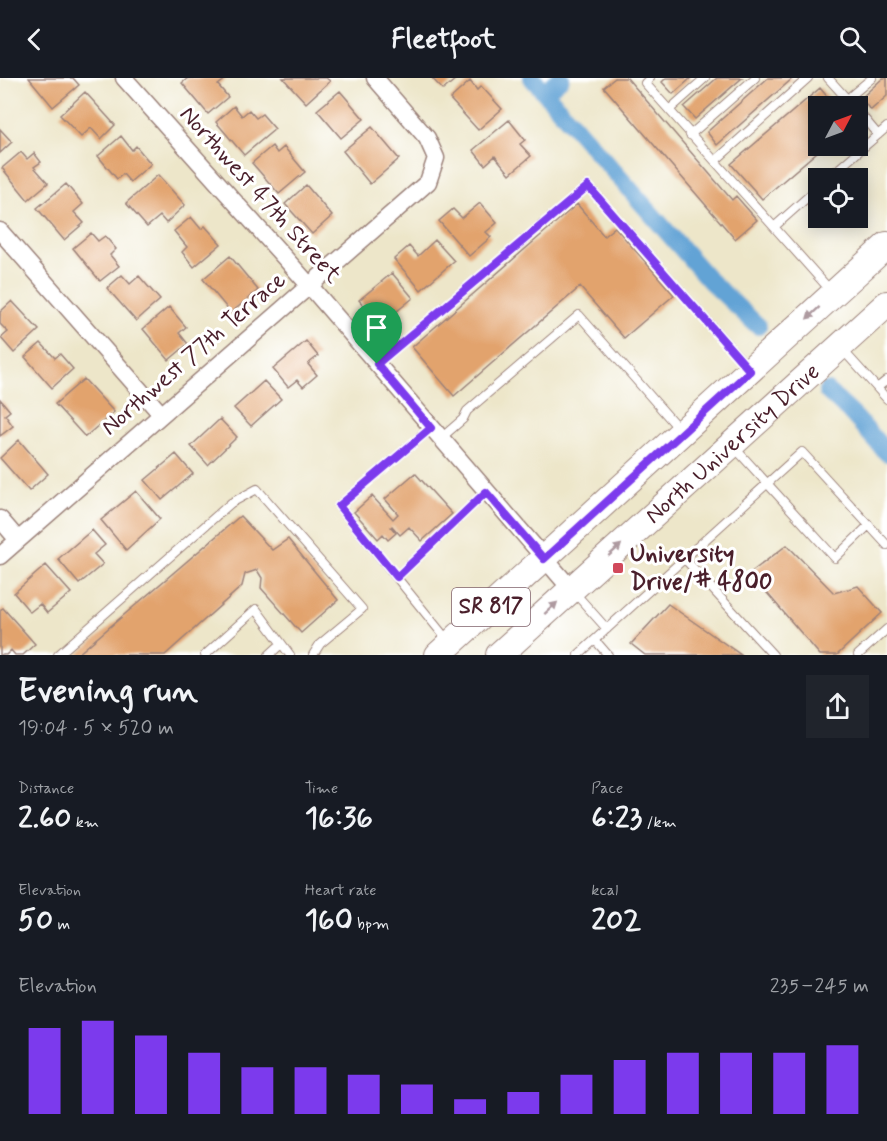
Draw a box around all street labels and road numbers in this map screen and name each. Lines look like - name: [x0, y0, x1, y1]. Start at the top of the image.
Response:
- street label: Northwest 47th Street: [172, 100, 348, 290]
- street label: Northwest 77th Terrace: [95, 265, 293, 443]
- street label: North University Drive: [638, 356, 827, 531]
- road number: SR 817: [452, 588, 530, 626]

